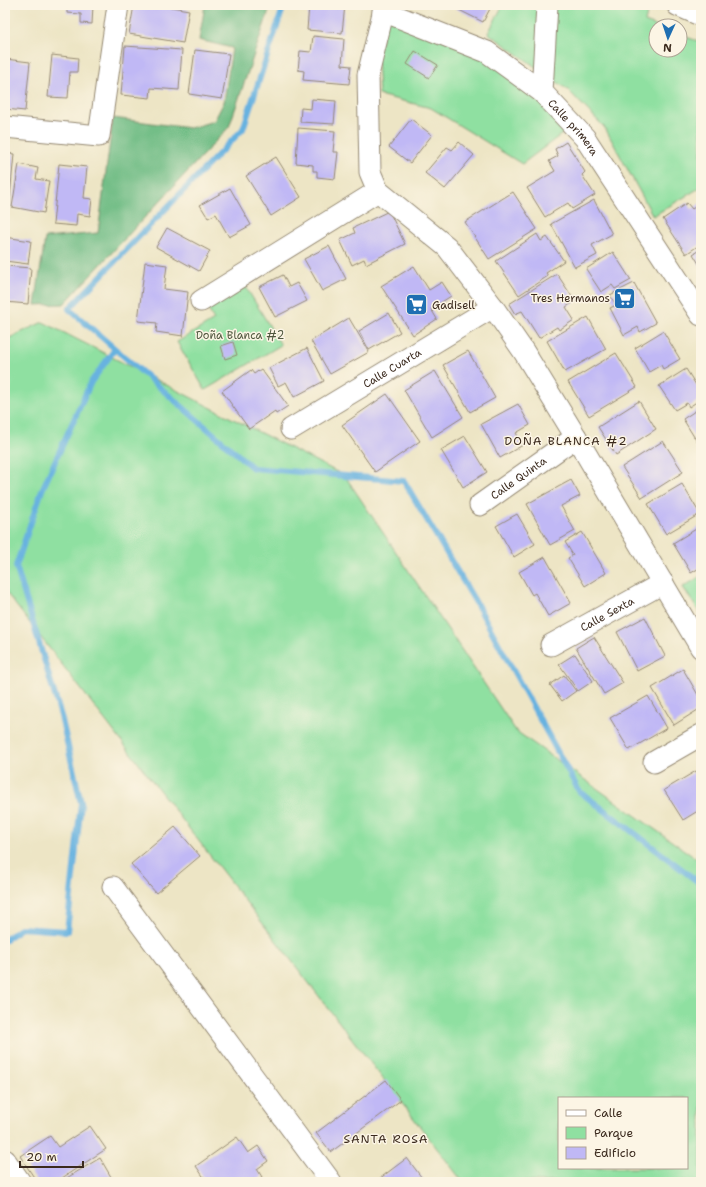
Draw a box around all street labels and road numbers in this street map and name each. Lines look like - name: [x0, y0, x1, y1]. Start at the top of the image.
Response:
- street label: Calle primera: [544, 96, 602, 159]
- street label: Calle Cuarta: [360, 345, 424, 392]
- street label: Calle Quinta: [488, 453, 550, 503]
- street label: Calle Sexta: [578, 593, 637, 635]

